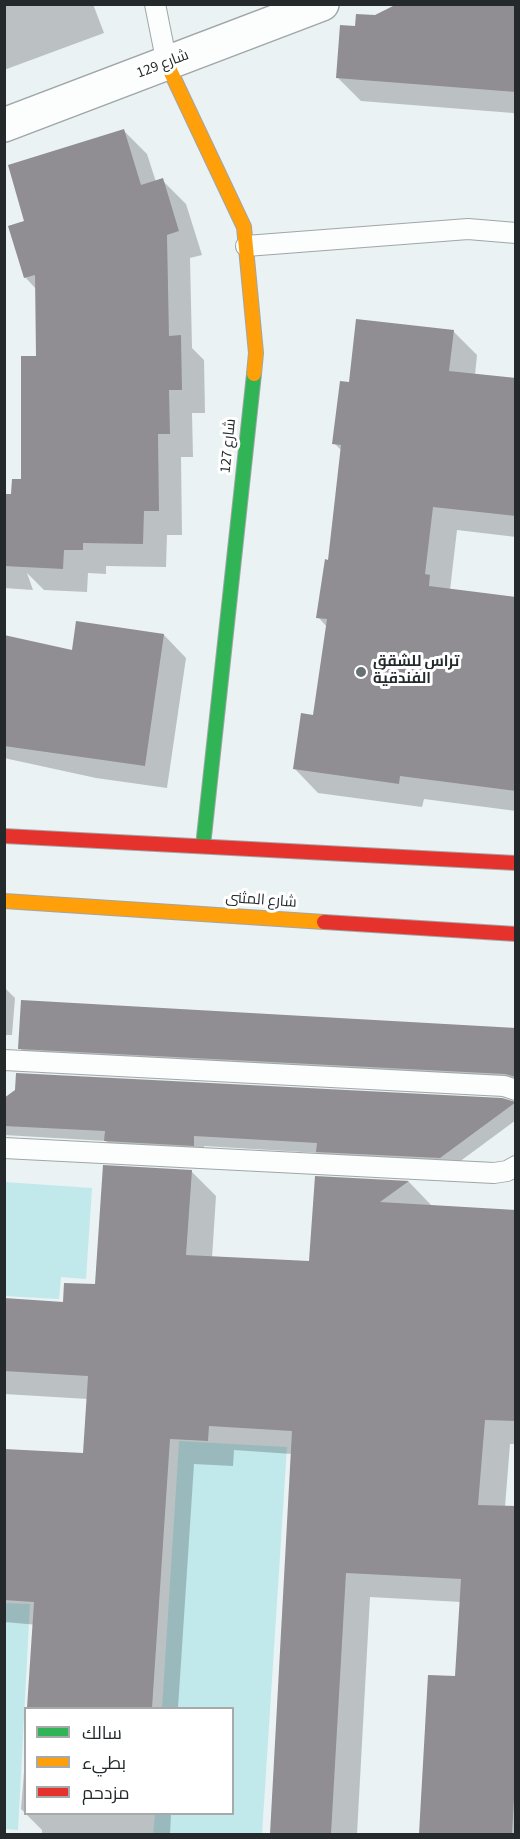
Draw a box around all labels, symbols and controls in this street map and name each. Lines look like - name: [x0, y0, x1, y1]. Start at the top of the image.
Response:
- street label: شارع 129: [134, 47, 192, 83]
- street label: شارع 127: [217, 418, 241, 474]
- place label: تراس للشقق الفندقية: [373, 654, 459, 689]
- marker: تراس للشقق الفندقية: [354, 665, 368, 679]
- street label: شارع المثنى: [225, 890, 297, 912]
- legend: [24, 1707, 234, 1815]
- text: سالك: [82, 1721, 122, 1746]
- text: بطيء: [82, 1751, 126, 1776]
- text: مزدحم: [82, 1781, 130, 1806]

